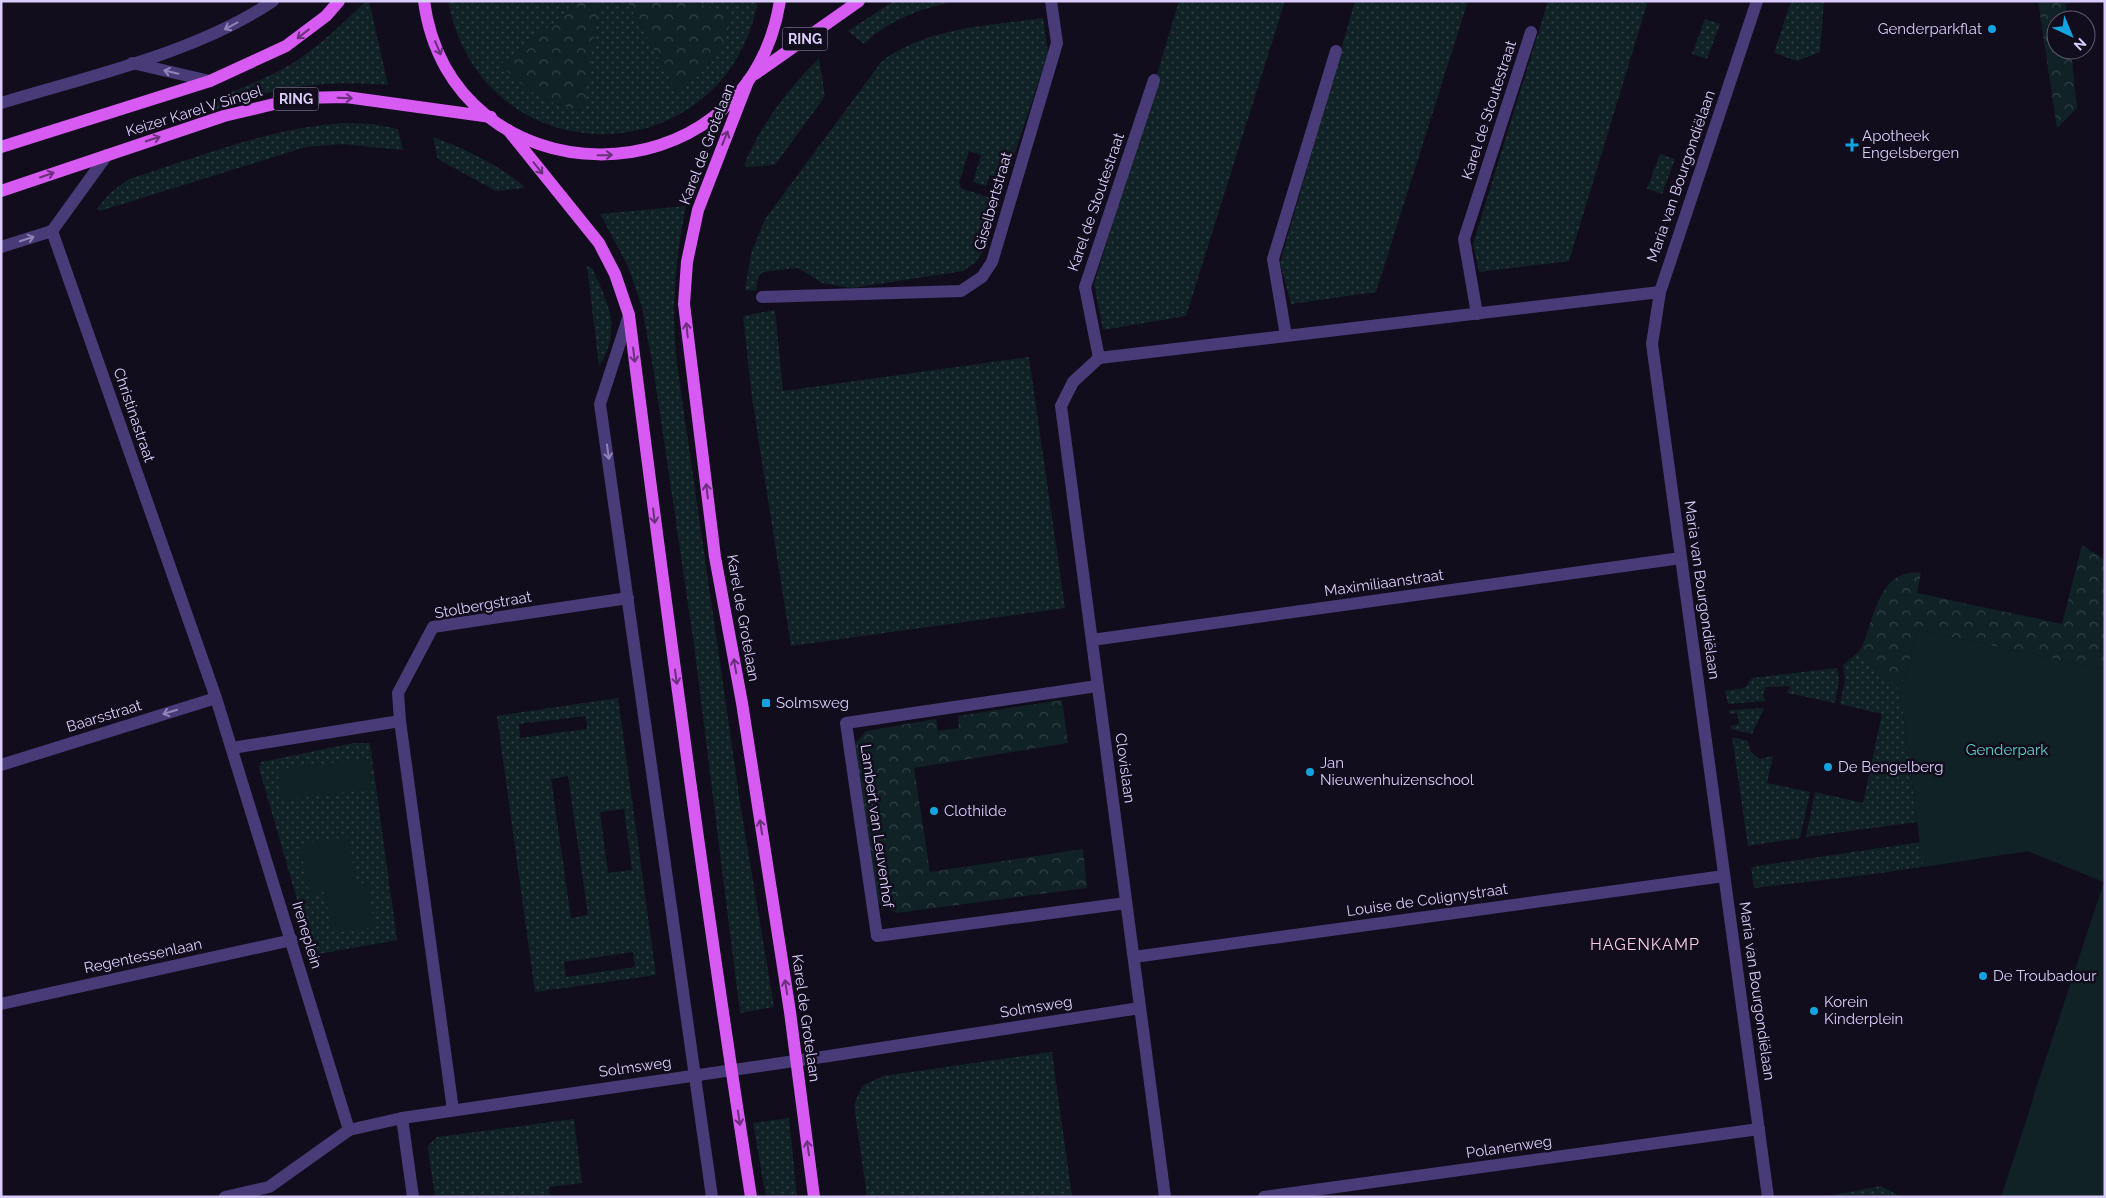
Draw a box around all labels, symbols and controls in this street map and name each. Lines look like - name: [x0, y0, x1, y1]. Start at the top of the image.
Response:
- north arrow: [2046, 10, 2096, 60]
- place label: Genderparkflat: [1878, 20, 1982, 38]
- one-way arrow: [223, 21, 238, 31]
- marker: Genderparkflat: [1986, 23, 1998, 35]
- one-way arrow: [297, 28, 310, 39]
- road number: RING: [782, 28, 828, 50]
- text: N: [2071, 35, 2089, 54]
- street label: Karel de Stoutestraat: [1458, 38, 1520, 182]
- one-way arrow: [433, 40, 443, 55]
- one-way arrow: [164, 67, 180, 76]
- street label: Keizer Karel V Singel: [124, 81, 265, 140]
- street label: Karel de Grotelaan: [676, 81, 738, 207]
- road number: RING: [274, 88, 318, 110]
- street label: Maria van Bourgondiëlaan: [1643, 88, 1719, 264]
- one-way arrow: [336, 93, 352, 102]
- place label: Apotheek Engelsbergen: [1862, 127, 1959, 162]
- street label: Karel de Stoutestraat: [1064, 130, 1128, 274]
- one-way arrow: [721, 131, 730, 147]
- one-way arrow: [145, 134, 161, 144]
- marker: Apotheek Engelsbergen: [1846, 139, 1858, 151]
- street label: Giselbertstraat: [970, 150, 1016, 252]
- one-way arrow: [597, 151, 613, 160]
- one-way arrow: [533, 161, 543, 175]
- one-way arrow: [39, 170, 55, 179]
- one-way arrow: [18, 234, 34, 243]
- one-way arrow: [682, 322, 692, 338]
- one-way arrow: [629, 347, 639, 363]
- street label: Christinastraat: [109, 365, 159, 465]
- one-way arrow: [603, 444, 613, 460]
- one-way arrow: [701, 483, 711, 499]
- street label: Maria van Bourgondiëlaan: [1681, 499, 1723, 681]
- one-way arrow: [650, 508, 660, 524]
- street label: Karel de Grotelaan: [723, 553, 763, 683]
- street label: Maximiliaanstraat: [1323, 566, 1445, 600]
- street label: Stolbergstraat: [433, 588, 533, 622]
- one-way arrow: [730, 659, 739, 675]
- one-way arrow: [671, 669, 681, 685]
- place label: Solmsweg: [776, 694, 849, 712]
- street label: Baarsstraat: [64, 696, 144, 736]
- marker: Solmsweg: [760, 697, 772, 709]
- one-way arrow: [162, 708, 178, 718]
- street label: Clovislaan: [1111, 732, 1139, 804]
- park label: Genderpark: [1966, 741, 2048, 759]
- street label: Lambert van Leuvenhof: [857, 743, 898, 910]
- place label: Jan Nieuwenhuizenschool: [1320, 754, 1475, 789]
- place label: De Bengelberg: [1838, 758, 1943, 776]
- marker: De Bengelberg: [1822, 761, 1834, 773]
- marker: Jan Nieuwenhuizenschool: [1304, 766, 1316, 778]
- place label: Clothilde: [944, 802, 1007, 820]
- marker: Clothilde: [928, 805, 940, 817]
- one-way arrow: [756, 819, 766, 835]
- street label: Louise de Colignystraat: [1345, 880, 1509, 920]
- street label: Ireneplein: [288, 899, 326, 971]
- street label: Maria van Bourgondiëlaan: [1736, 900, 1778, 1082]
- street label: Regentessenlaan: [82, 935, 204, 977]
- district label: HAGENKAMP: [1590, 935, 1700, 954]
- street label: Karel de Grotelaan: [788, 953, 824, 1083]
- place label: De Troubadour: [1993, 967, 2097, 985]
- marker: De Troubadour: [1977, 970, 1989, 982]
- one-way arrow: [781, 980, 791, 996]
- street label: Solmsweg: [999, 992, 1073, 1022]
- place label: Korein Kinderplein: [1824, 993, 1903, 1028]
- marker: Korein Kinderplein: [1808, 1005, 1820, 1017]
- street label: Solmsweg: [598, 1053, 672, 1081]
- one-way arrow: [734, 1110, 744, 1126]
- street label: Polanenweg: [1465, 1132, 1553, 1162]
- one-way arrow: [802, 1141, 812, 1157]

